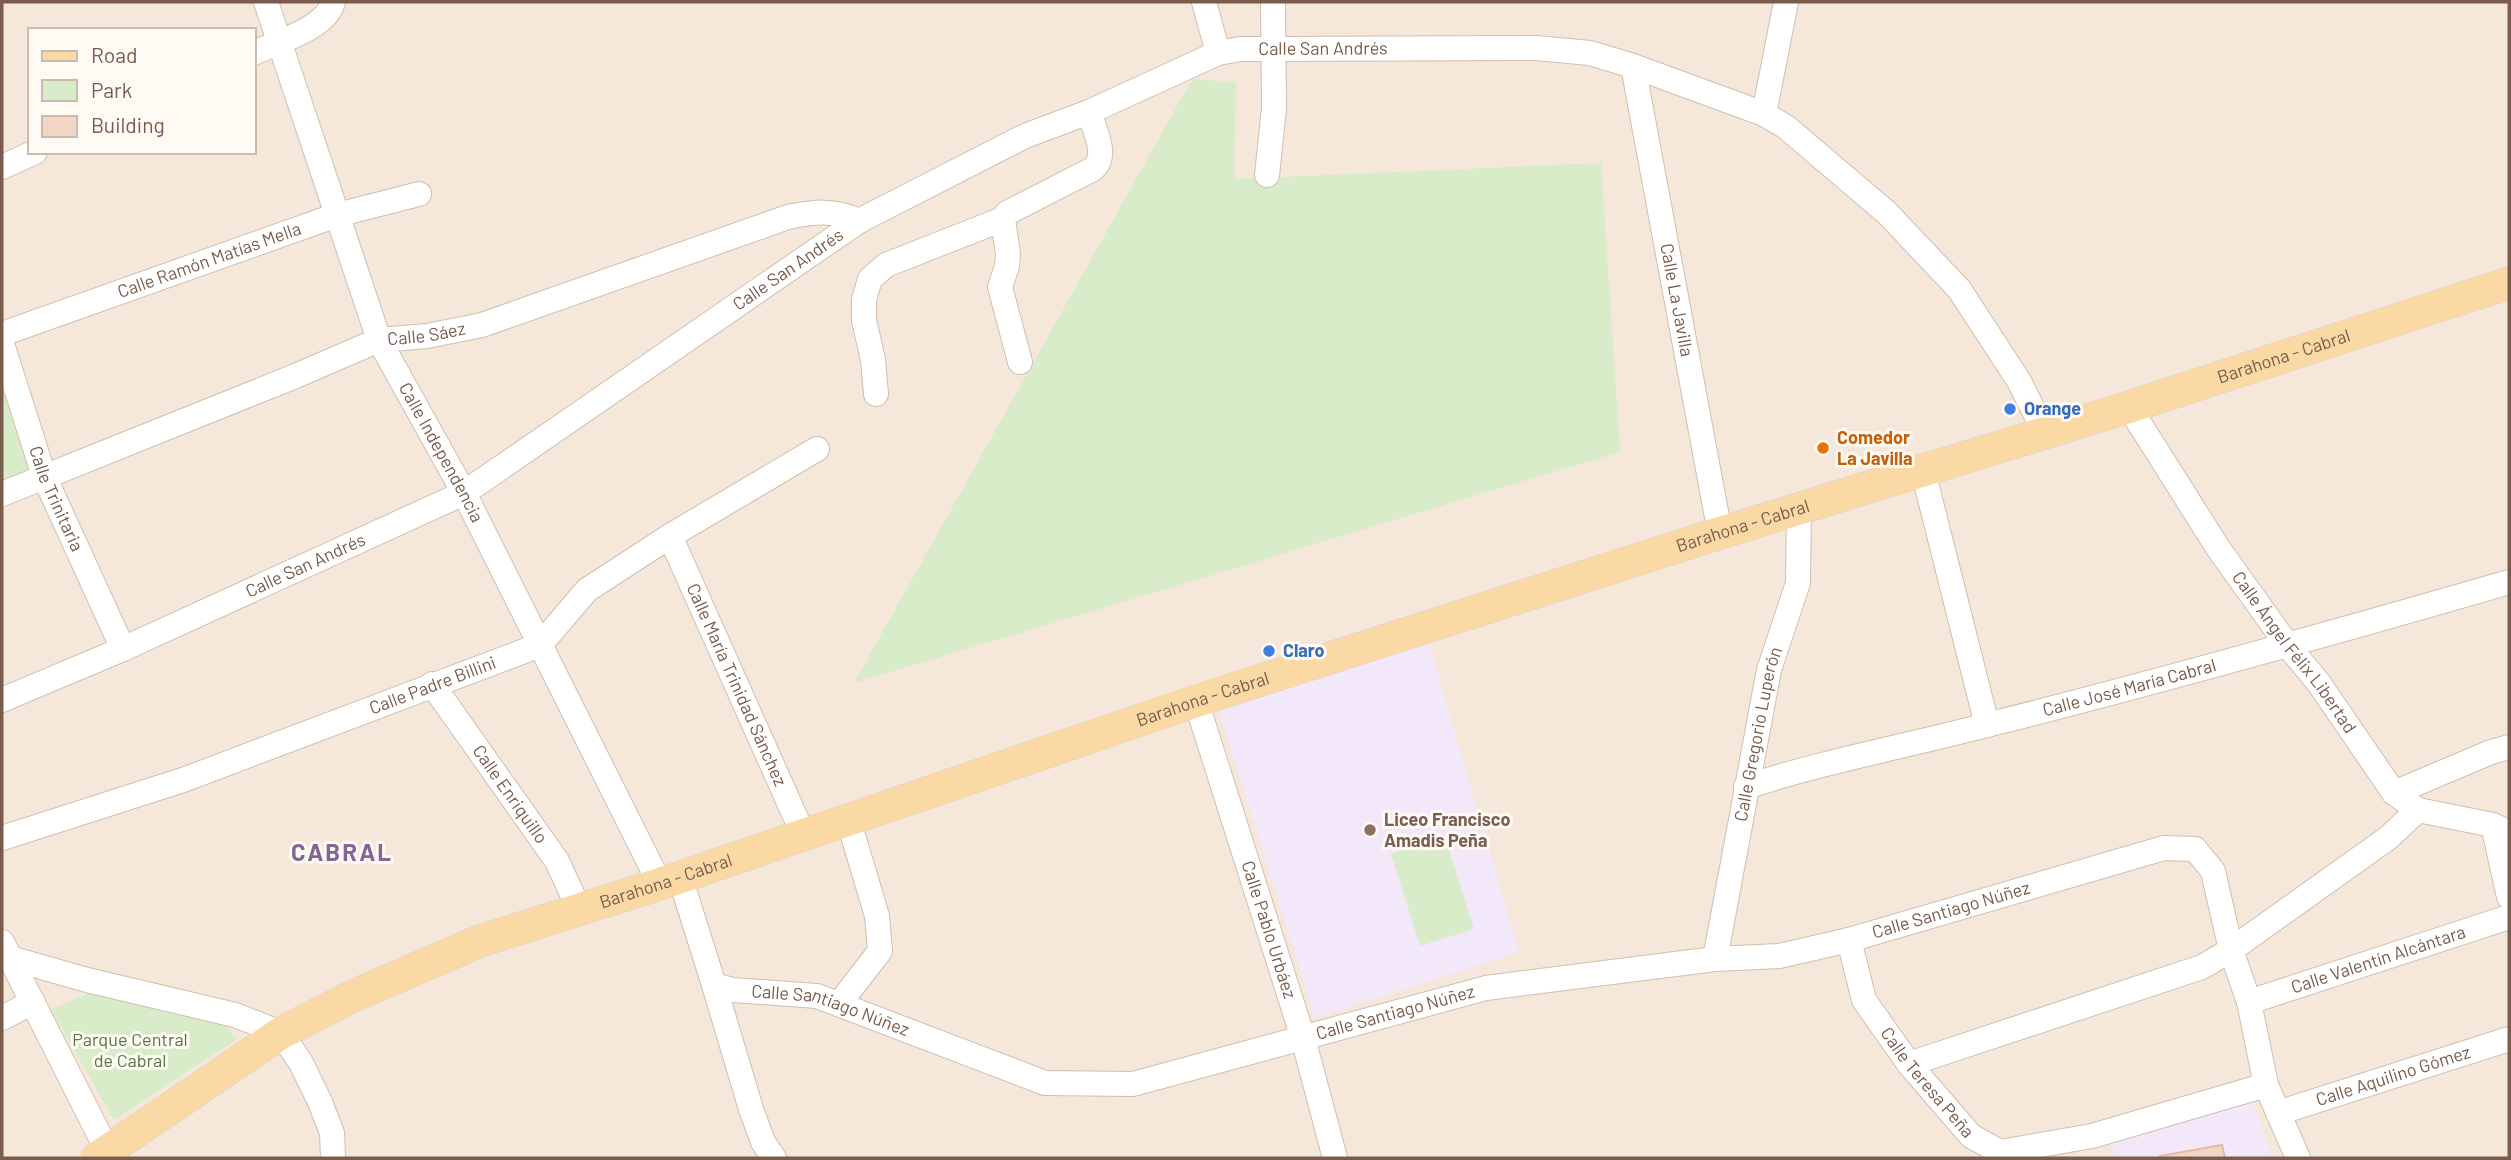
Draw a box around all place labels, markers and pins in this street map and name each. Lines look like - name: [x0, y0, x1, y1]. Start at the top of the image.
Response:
- place label: Orange: [2024, 397, 2081, 419]
- marker: Orange: [2002, 401, 2018, 417]
- place label: Comedor La Javilla: [1837, 426, 1912, 469]
- marker: Comedor La Javilla: [1815, 440, 1831, 456]
- place label: Claro: [1283, 639, 1325, 661]
- marker: Claro: [1261, 643, 1277, 659]
- place label: Liceo Francisco Amadis Peña: [1384, 808, 1510, 851]
- marker: Liceo Francisco Amadis Peña: [1362, 822, 1378, 838]

